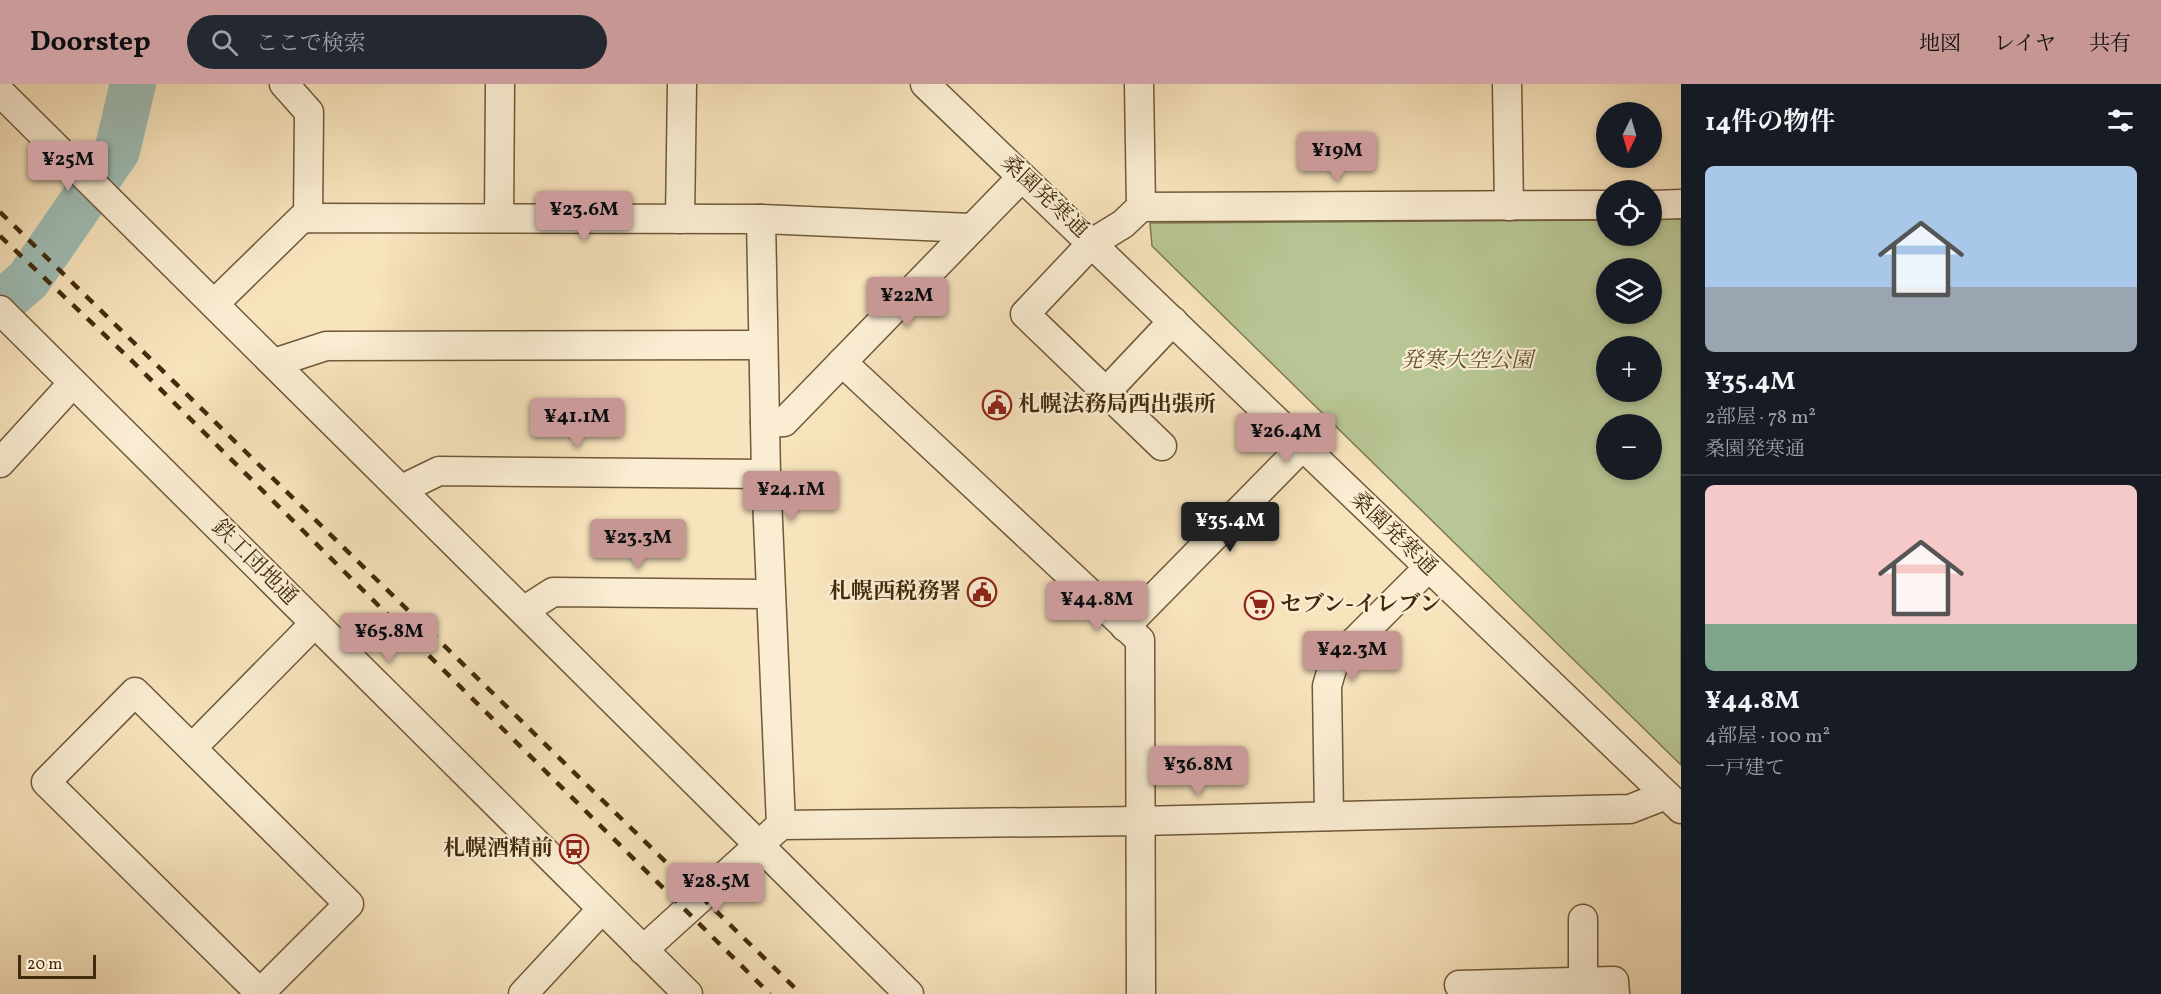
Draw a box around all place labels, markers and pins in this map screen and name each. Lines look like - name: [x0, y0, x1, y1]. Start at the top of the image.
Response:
- pin: ¥19M: [1301, 132, 1373, 183]
- pin: ¥25M: [32, 141, 104, 192]
- pin: ¥23.6M: [535, 191, 633, 242]
- pin: ¥22M: [871, 277, 943, 328]
- public building icon: 札幌法務局西出張所: [981, 389, 1013, 421]
- place label: 札幌法務局西出張所: [1018, 390, 1216, 421]
- pin: ¥41.1M: [528, 398, 626, 449]
- pin: ¥26.4M: [1237, 413, 1335, 464]
- pin: ¥24.1M: [742, 471, 840, 522]
- pin: ¥35.4M: [1181, 502, 1279, 553]
- pin: ¥23.3M: [589, 519, 687, 570]
- public building icon: 札幌西税務署: [966, 576, 998, 608]
- place label: 札幌西税務署: [829, 577, 961, 608]
- pin: ¥44.8M: [1048, 581, 1146, 632]
- supermarket icon: セブン-イレブン: [1243, 589, 1275, 621]
- place label: セブン-イレブン: [1280, 590, 1441, 621]
- pin: ¥65.8M: [340, 613, 438, 664]
- pin: ¥42.3M: [1303, 631, 1401, 682]
- pin: ¥36.8M: [1149, 746, 1247, 797]
- bus stop icon: 札幌酒精前: [558, 833, 590, 865]
- place label: 札幌酒精前: [443, 834, 553, 865]
- pin: ¥28.5M: [667, 863, 765, 914]

